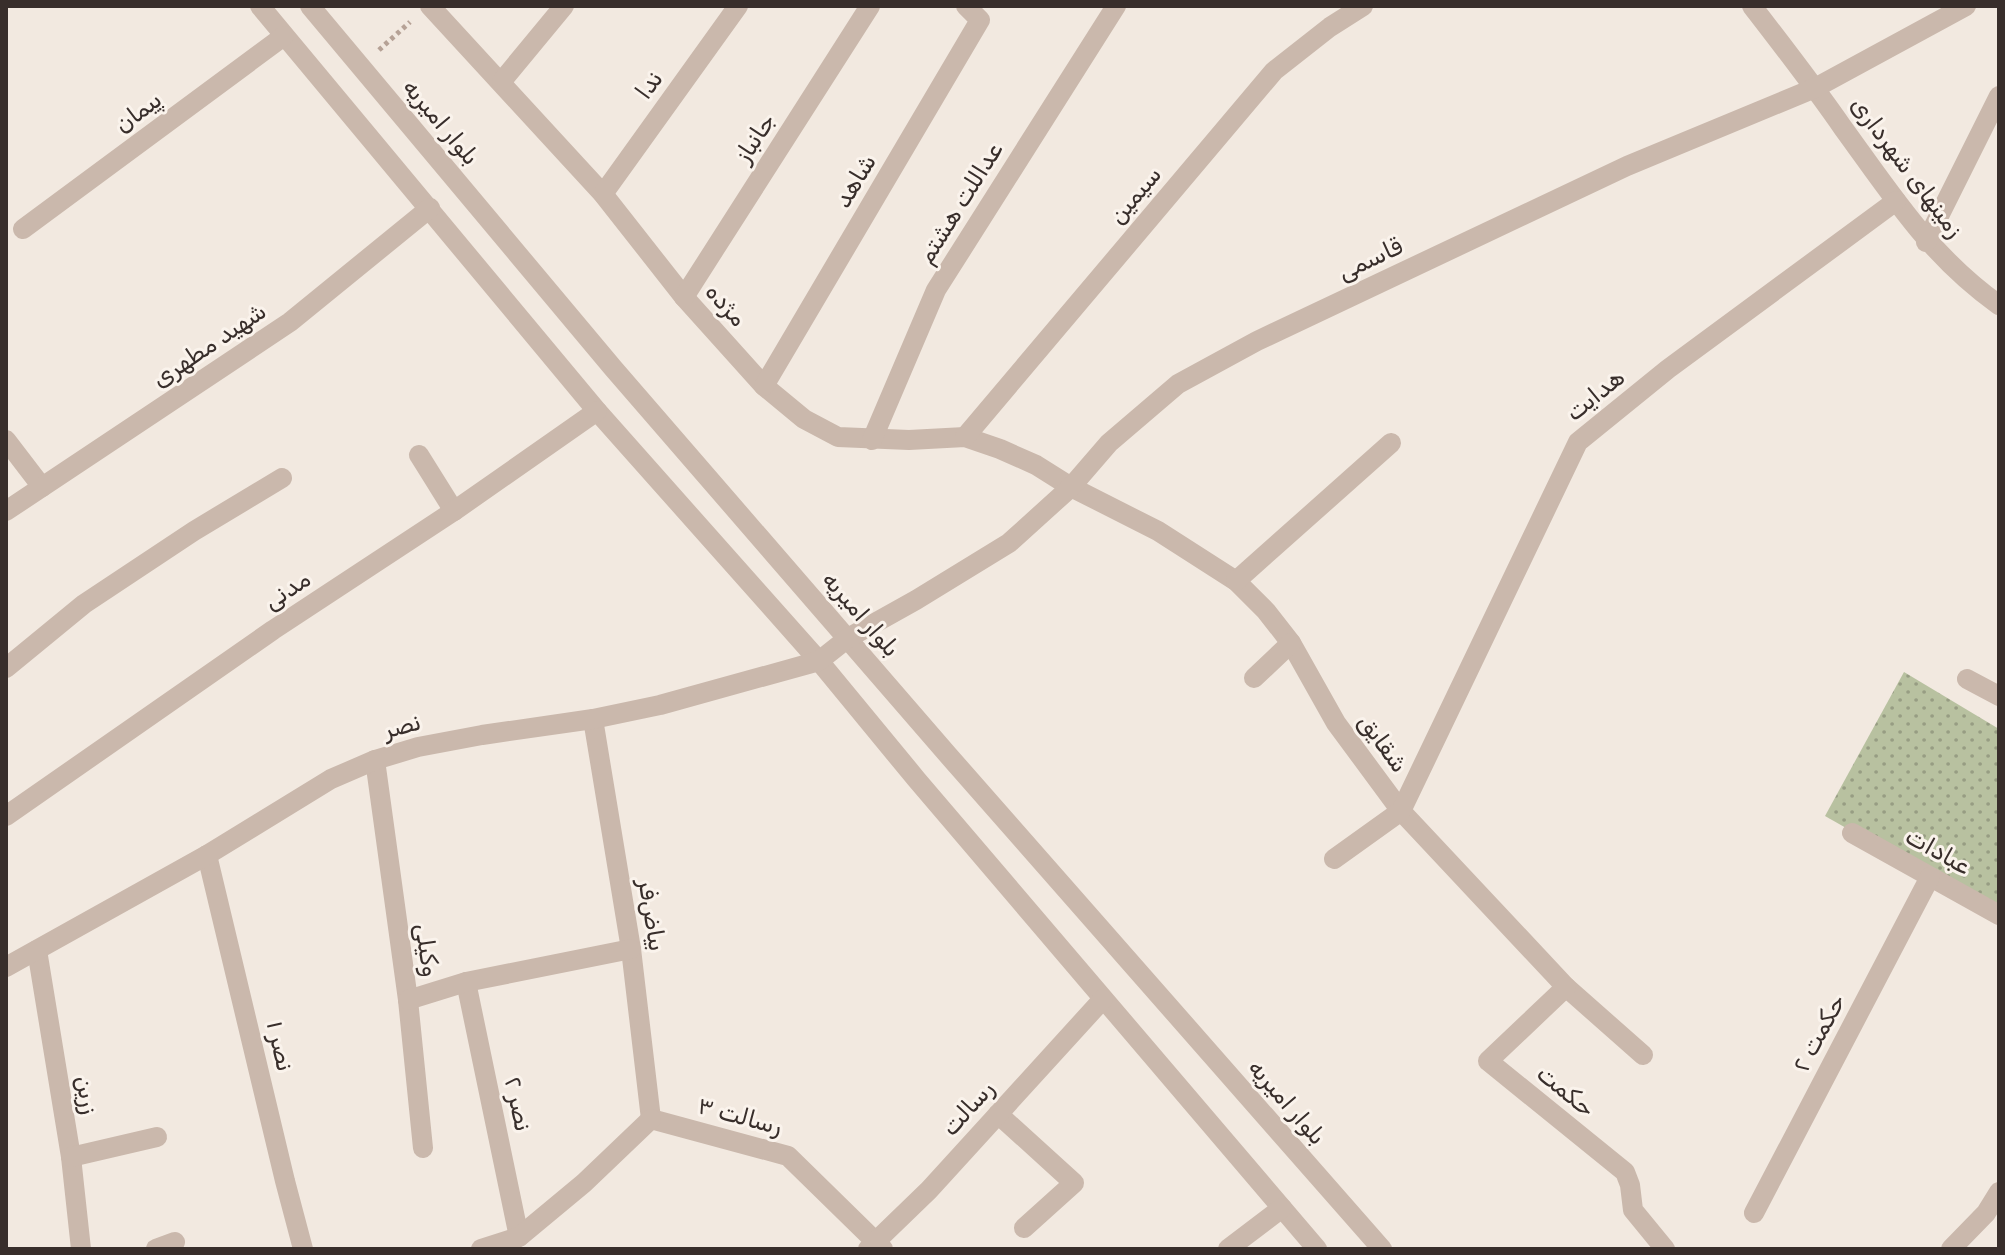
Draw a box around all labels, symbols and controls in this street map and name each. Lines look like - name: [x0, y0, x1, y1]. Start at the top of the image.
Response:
- street label: ندا: [629, 65, 669, 105]
- street label: بلوار امیریه: [397, 73, 485, 171]
- street label: پیمان: [109, 85, 168, 140]
- street label: زمینهای شهرداری: [1845, 91, 1969, 243]
- street label: جانباز: [728, 108, 781, 169]
- street label: عداللت هشتم: [912, 137, 1009, 269]
- street label: شاهد: [828, 149, 882, 213]
- street label: سیمین: [1103, 161, 1167, 229]
- street label: قاسمی: [1333, 232, 1407, 286]
- street label: مژده: [699, 278, 753, 332]
- street label: شهید مطهری: [147, 297, 271, 393]
- street label: هدایت: [1560, 363, 1630, 427]
- street label: مدنی: [258, 565, 316, 615]
- street label: بلوار امیریه: [817, 566, 905, 662]
- street label: نصر: [378, 708, 424, 745]
- street label: شقایق: [1352, 708, 1414, 778]
- street label: عبادات: [1901, 822, 1975, 880]
- street label: بیاض‌فر: [632, 875, 672, 953]
- street label: وکیلی: [409, 921, 445, 979]
- street label: حکمت ۲: [1787, 989, 1851, 1077]
- street label: نصر ۱: [261, 1018, 299, 1074]
- street label: بلوار امیریه: [1243, 1054, 1331, 1150]
- street label: حکمت: [1531, 1059, 1601, 1123]
- street label: زرین: [70, 1074, 104, 1116]
- street label: نصر ۲: [499, 1074, 537, 1134]
- street label: رسالت: [936, 1075, 1000, 1141]
- street label: رسالت ۳: [695, 1091, 785, 1141]

